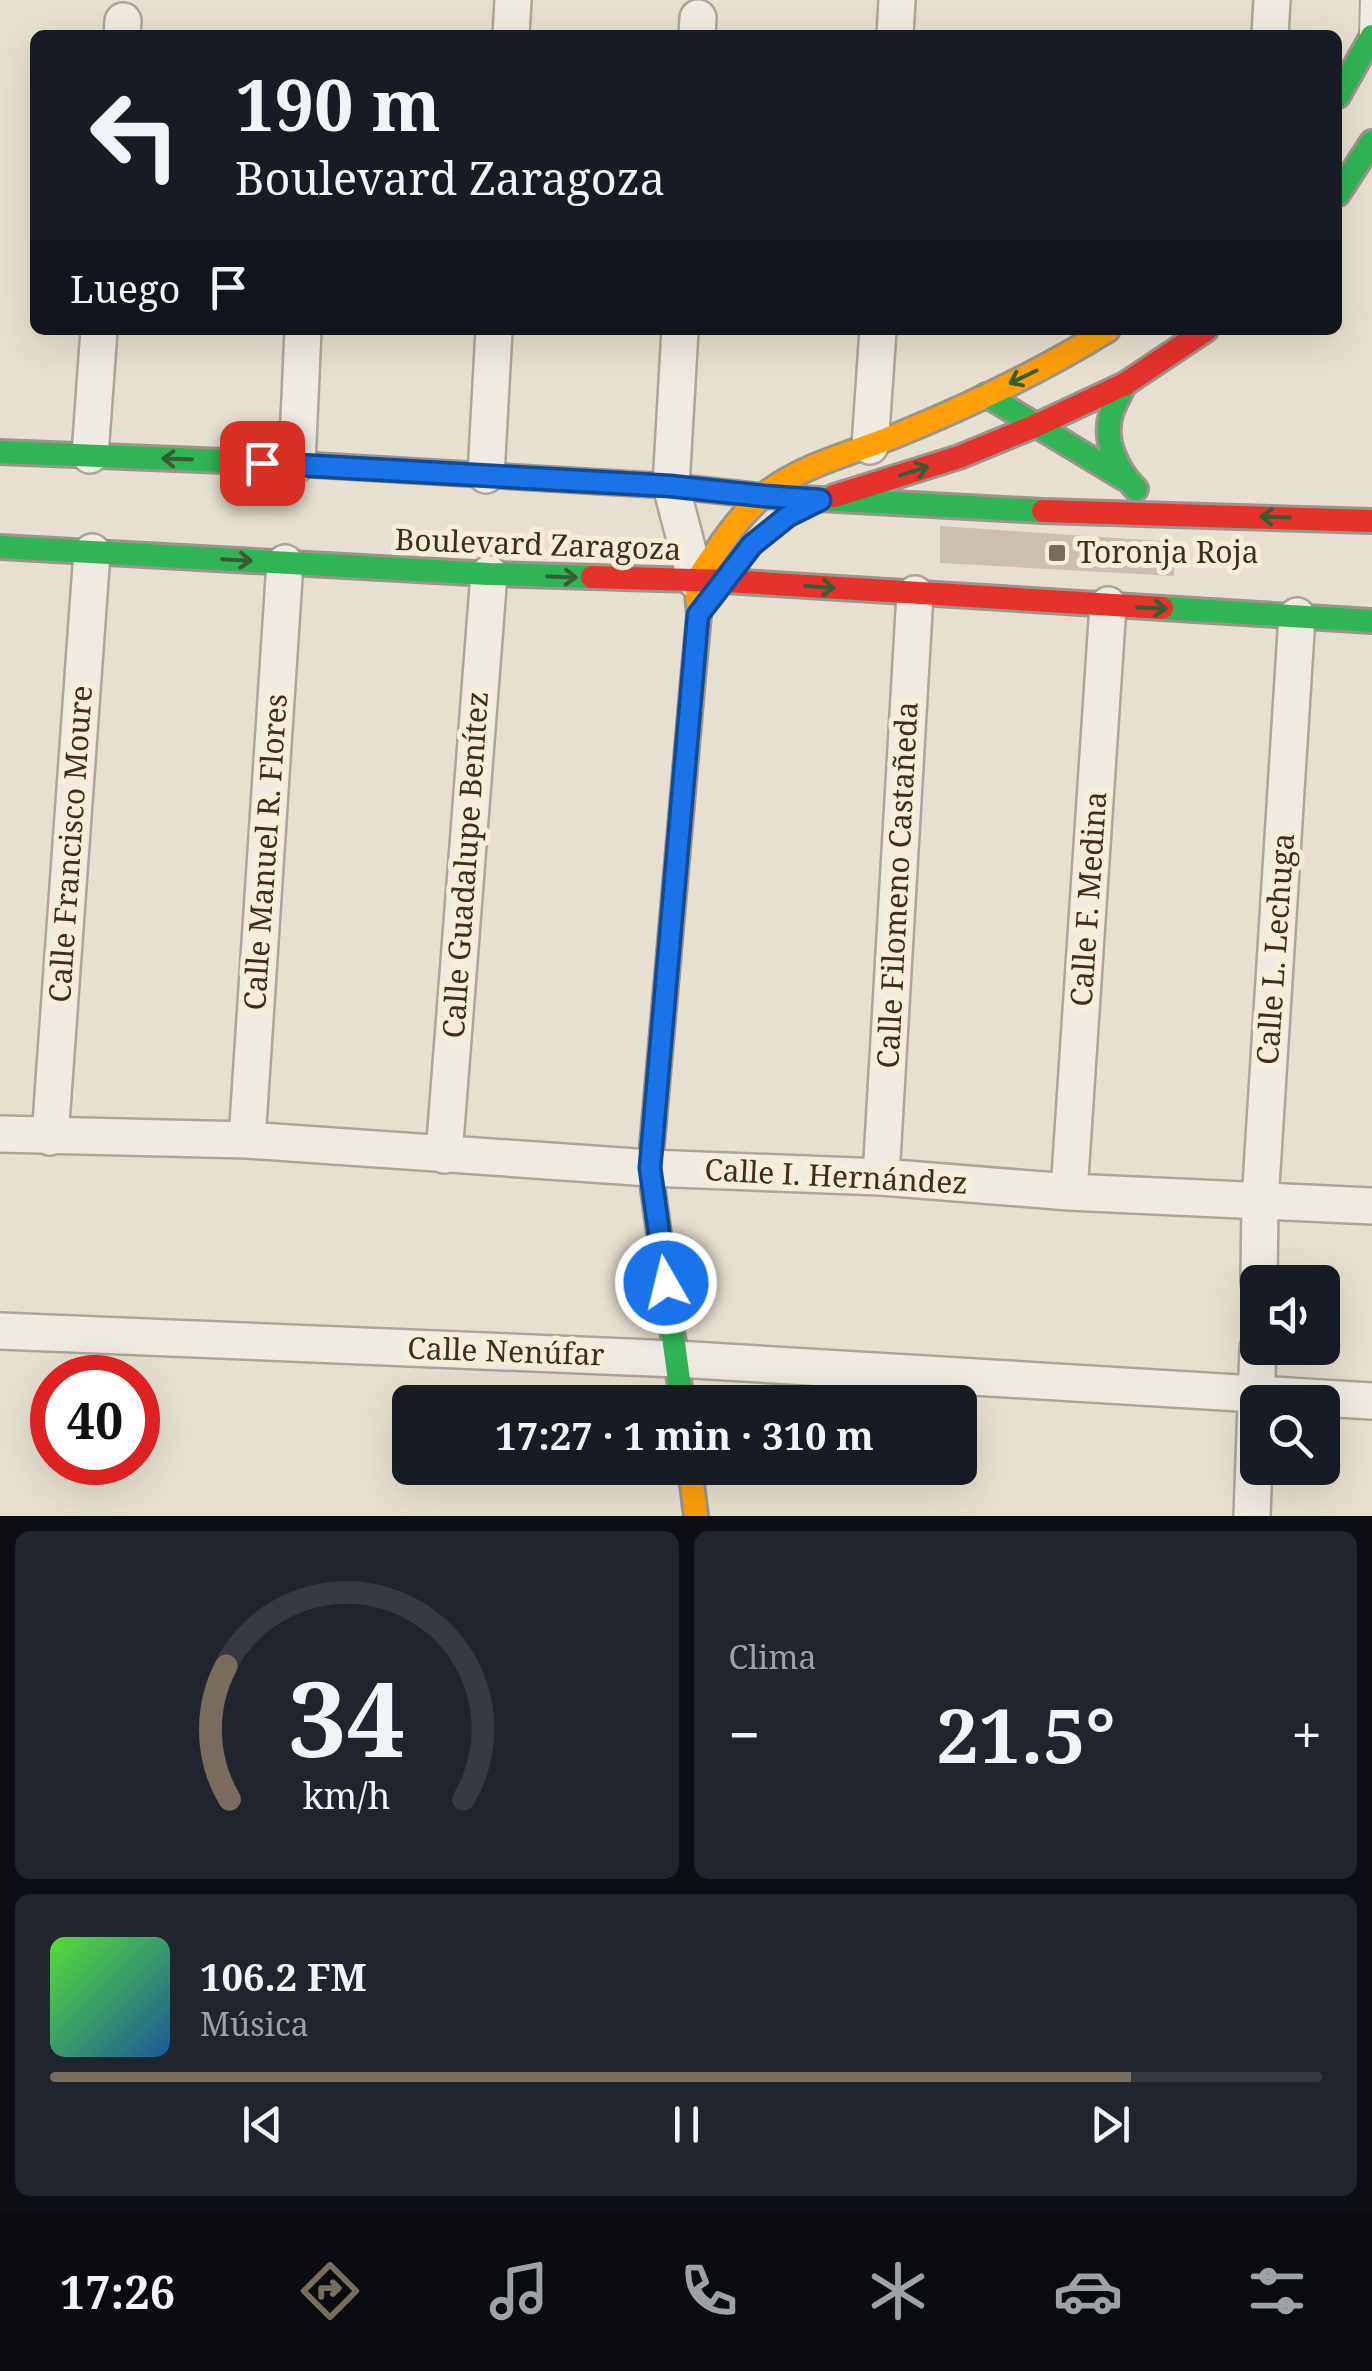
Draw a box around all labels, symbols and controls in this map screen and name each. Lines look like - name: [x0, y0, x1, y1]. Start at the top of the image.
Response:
- text: 190 m: [235, 56, 441, 152]
- icon: left: [70, 70, 200, 200]
- text: Boulevard Zaragoza: [235, 147, 665, 208]
- icon: arrive: [201, 260, 256, 315]
- text: Luego: [70, 262, 181, 314]
- one-way arrow: [1009, 369, 1039, 388]
- pin: [220, 421, 305, 506]
- icon: arrive: [235, 436, 290, 491]
- one-way arrow: [162, 449, 194, 468]
- one-way arrow: [897, 461, 929, 479]
- one-way arrow: [1259, 508, 1291, 527]
- street label: Boulevard Zaragoza: [394, 518, 682, 569]
- place label: Toronja Roja: [1077, 531, 1259, 572]
- marker: Toronja Roja: [1046, 542, 1068, 564]
- one-way arrow: [221, 551, 253, 570]
- one-way arrow: [545, 567, 577, 586]
- one-way arrow: [804, 578, 836, 597]
- one-way arrow: [1135, 599, 1167, 618]
- street label: Calle Francisco Moure: [38, 684, 101, 1004]
- street label: Calle Guadalupe Benítez: [432, 690, 497, 1040]
- street label: Calle Manuel R. Flores: [233, 692, 296, 1012]
- street label: Calle Filomeno Castañeda: [866, 700, 927, 1070]
- street label: Calle F. Medina: [1060, 790, 1115, 1008]
- street label: Calle L. Lechuga: [1246, 832, 1303, 1066]
- street label: Calle I. Hernández: [703, 1148, 969, 1203]
- position arrow: [614, 1231, 718, 1335]
- map controls: [1240, 1265, 1340, 1485]
- button: sound: [1240, 1265, 1340, 1365]
- street label: Calle Nenúfar: [407, 1327, 605, 1374]
- speed limit sign: 40: [30, 1355, 160, 1485]
- button: search: [1240, 1385, 1340, 1485]
- text: 17:27 · 1 min · 310 m: [495, 1409, 874, 1461]
- text: Clima: [729, 1635, 817, 1678]
- text: 34: [288, 1646, 406, 1787]
- text: 21.5°: [936, 1683, 1115, 1785]
- text: −: [729, 1696, 760, 1771]
- text: +: [1291, 1696, 1322, 1771]
- text: km/h: [303, 1771, 391, 1819]
- text: 106.2 FM: [200, 1950, 367, 2002]
- text: Música: [200, 2002, 309, 2045]
- icon: previous: [235, 2097, 290, 2152]
- icon: pause: [659, 2097, 714, 2152]
- icon: next: [1083, 2097, 1138, 2152]
- icon: directions: [295, 2256, 365, 2326]
- icon: music: [484, 2256, 554, 2326]
- icon: phone: [674, 2256, 744, 2326]
- icon: climate: [863, 2256, 933, 2326]
- icon: car: [1053, 2256, 1123, 2326]
- icon: filters: [1242, 2256, 1312, 2326]
- text: 17:26: [60, 2261, 175, 2322]

